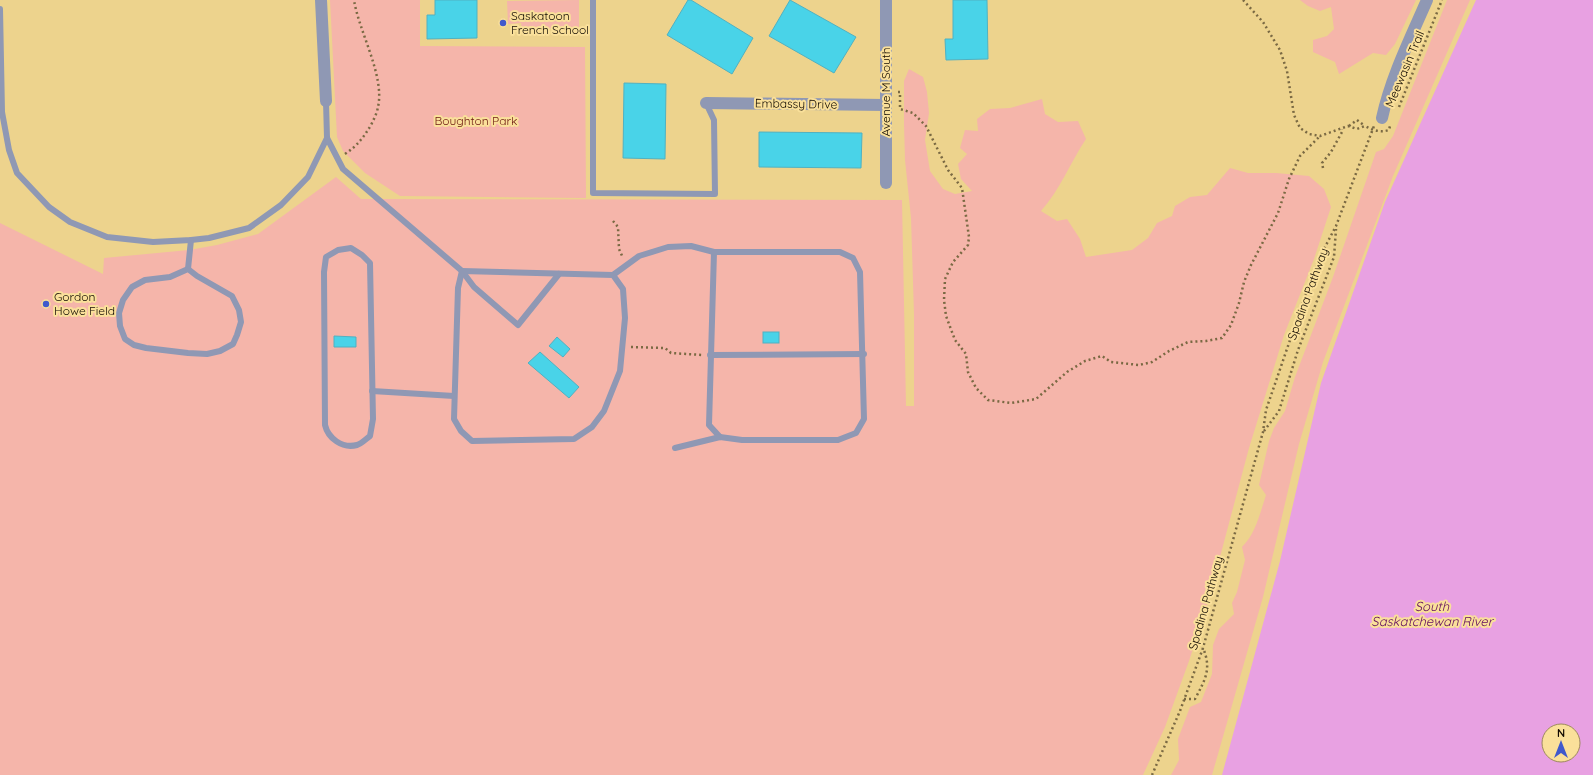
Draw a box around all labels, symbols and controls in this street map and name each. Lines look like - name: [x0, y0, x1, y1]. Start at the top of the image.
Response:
- place label: Saskatoon French School: [511, 8, 589, 37]
- marker: Saskatoon French School: [498, 18, 508, 28]
- street label: Meewasin Trail: [1382, 28, 1427, 109]
- street label: Avenue M South: [878, 47, 893, 137]
- street label: Embassy Drive: [755, 95, 838, 112]
- park label: Boughton Park: [435, 113, 517, 128]
- street label: Spadina Pathway: [1284, 246, 1331, 342]
- place label: Gordon Howe Field: [54, 289, 115, 318]
- marker: Gordon Howe Field: [41, 299, 51, 309]
- street label: Spadina Pathway: [1185, 554, 1226, 652]
- water label: South Saskatchewan River: [1371, 598, 1495, 629]
- north arrow: [1541, 723, 1581, 763]
- text: N: [1557, 726, 1565, 740]

